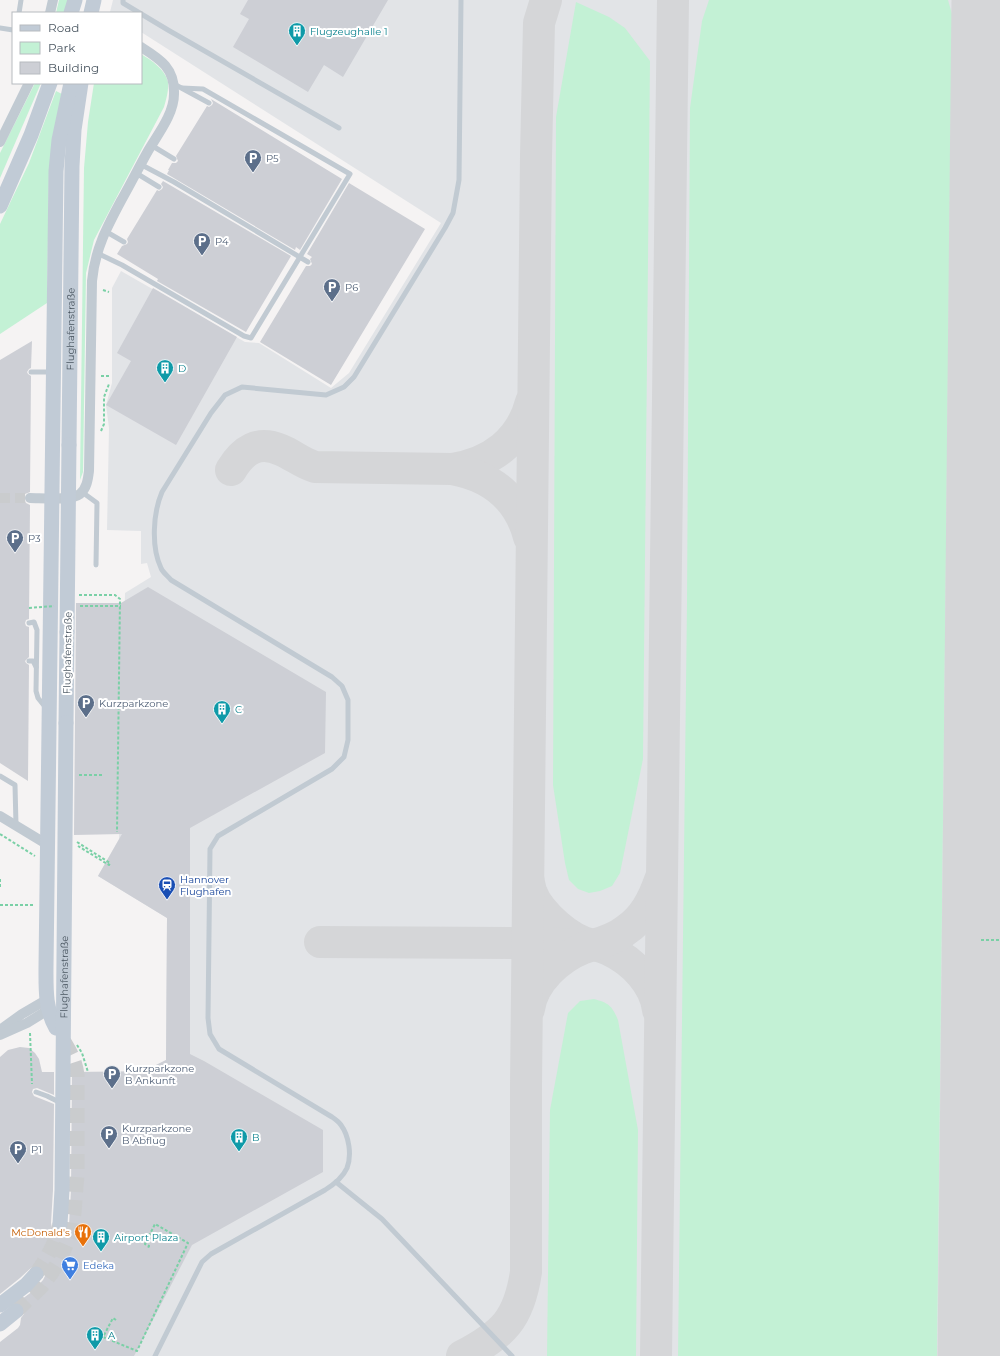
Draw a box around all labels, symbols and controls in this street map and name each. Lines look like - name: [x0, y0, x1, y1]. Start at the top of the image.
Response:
- legend: [12, 12, 142, 84]
- text: Road: [48, 20, 79, 35]
- building icon: Flugzeughalle 1: [287, 21, 307, 46]
- place label: Flugzeughalle 1: [310, 25, 388, 38]
- text: Park: [48, 40, 76, 55]
- text: Building: [48, 60, 99, 75]
- parking icon: P5: [243, 148, 263, 173]
- place label: P5: [266, 152, 279, 165]
- parking icon: P4: [192, 231, 212, 256]
- place label: P4: [215, 235, 229, 248]
- parking icon: P6: [322, 277, 342, 302]
- place label: P6: [345, 281, 358, 294]
- street label: Flughafenstraße: [64, 288, 78, 370]
- building icon: D: [155, 358, 175, 383]
- place label: D: [178, 362, 186, 375]
- parking icon: P3: [5, 528, 25, 553]
- place label: P3: [28, 532, 41, 545]
- street label: Flughafenstraße: [60, 612, 75, 694]
- parking icon: Kurzparkzone: [76, 693, 96, 718]
- place label: Kurzparkzone: [99, 697, 168, 710]
- building icon: C: [212, 699, 232, 724]
- place label: C: [235, 703, 242, 716]
- place label: Hannover Flughafen: [180, 873, 231, 898]
- station icon: Hannover Flughafen: [157, 875, 177, 900]
- street label: Flughafenstraße: [57, 936, 71, 1018]
- place label: Kurzparkzone B Ankunft: [125, 1062, 194, 1087]
- parking icon: Kurzparkzone B Ankunft: [102, 1064, 122, 1089]
- place label: Kurzparkzone B Abflug: [122, 1122, 191, 1147]
- parking icon: Kurzparkzone B Abflug: [99, 1124, 119, 1149]
- building icon: B: [229, 1127, 249, 1152]
- place label: B: [252, 1131, 260, 1144]
- parking icon: P1: [8, 1139, 28, 1164]
- place label: P1: [31, 1143, 42, 1156]
- restaurant icon: McDonald's: [73, 1222, 93, 1247]
- place label: McDonald's: [11, 1226, 70, 1239]
- building icon: Airport Plaza: [91, 1227, 111, 1252]
- place label: Airport Plaza: [114, 1231, 178, 1244]
- supermarket icon: Edeka: [60, 1255, 80, 1280]
- place label: Edeka: [83, 1259, 114, 1272]
- building icon: A: [85, 1325, 105, 1350]
- place label: A: [108, 1329, 116, 1342]

